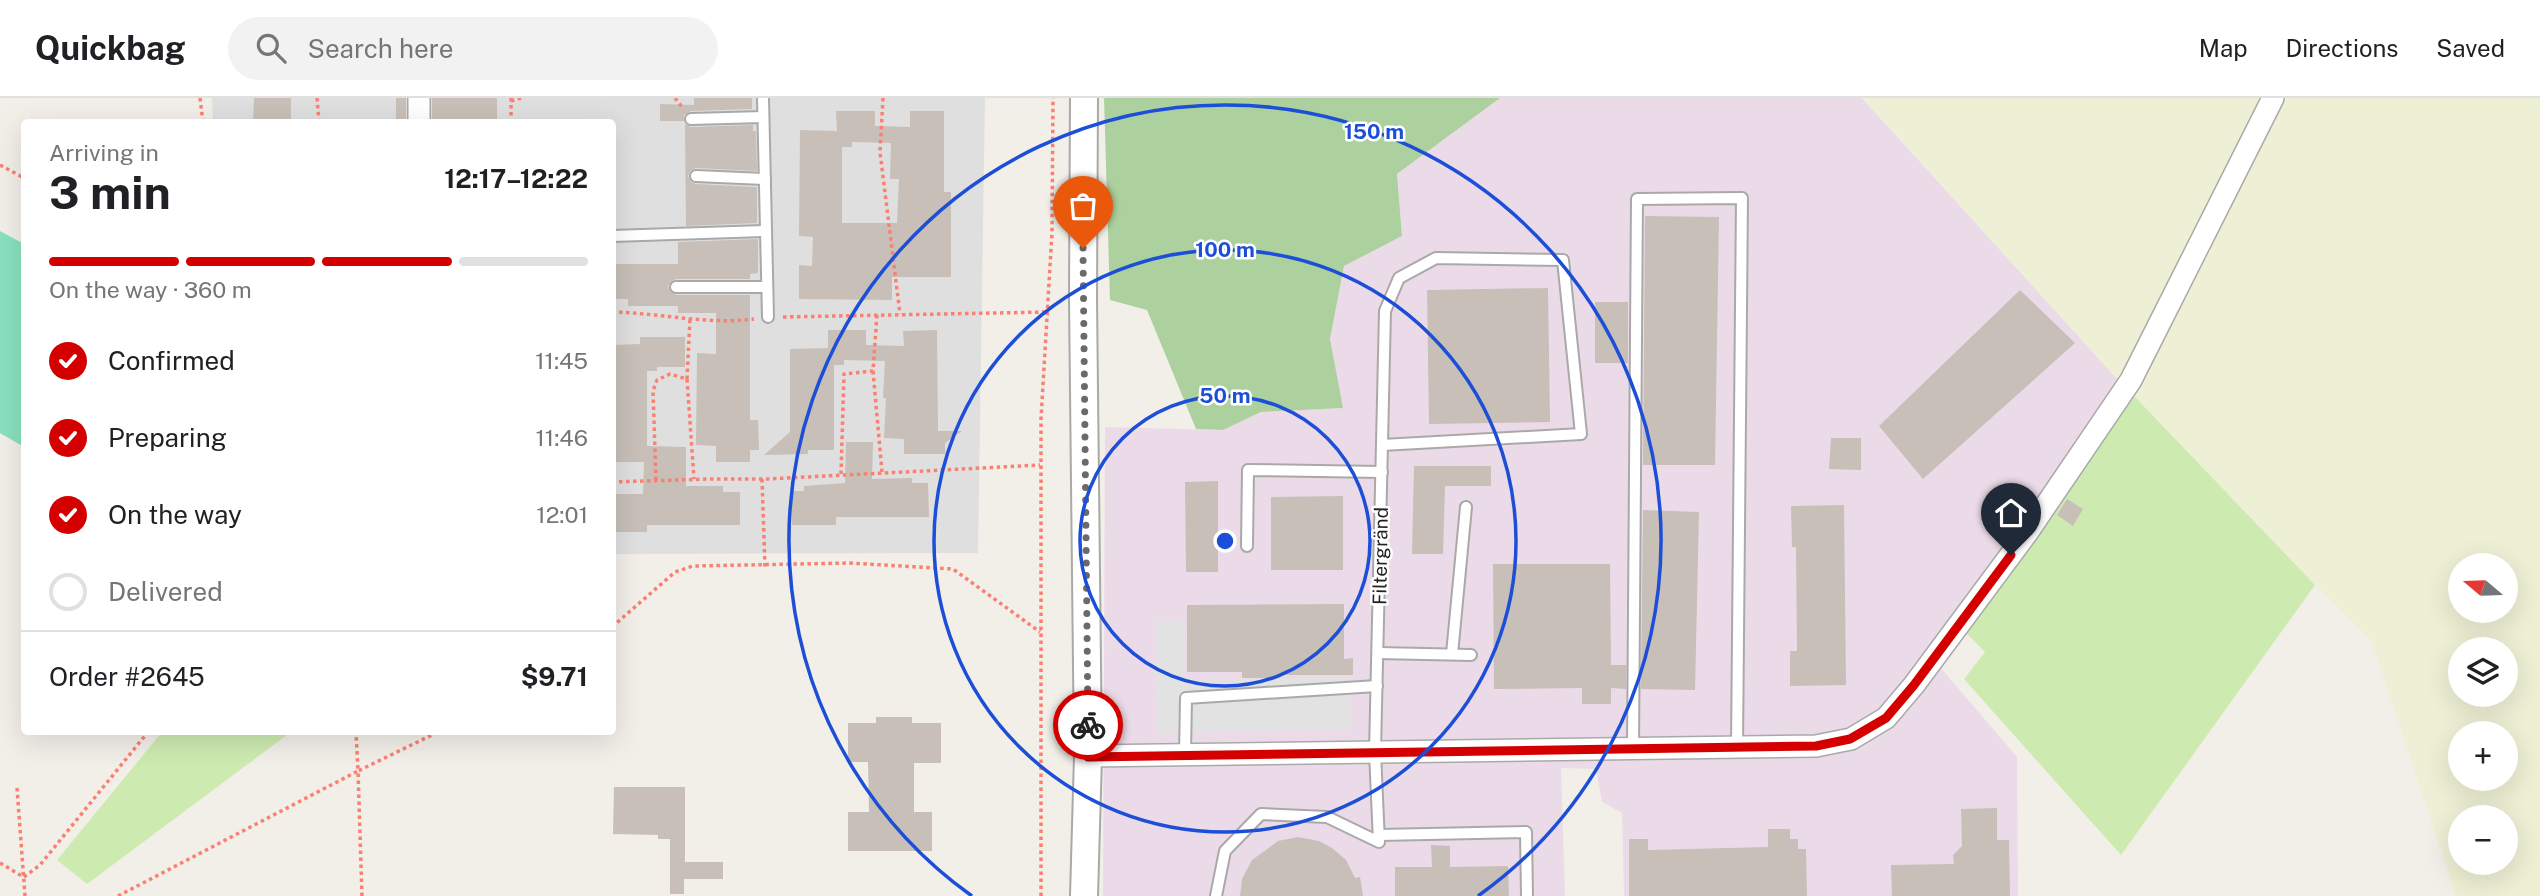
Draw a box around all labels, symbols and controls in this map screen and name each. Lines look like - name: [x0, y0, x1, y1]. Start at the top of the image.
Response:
- search box: [228, 17, 718, 80]
- text: Quickbag: [35, 29, 186, 67]
- icon: search: [252, 29, 290, 67]
- text: Search here: [308, 33, 454, 64]
- text: Map: [2199, 34, 2248, 62]
- text: Directions: [2286, 34, 2398, 62]
- text: Saved: [2436, 34, 2505, 62]
- text: 150 m: [1344, 119, 1404, 144]
- text: Arriving in: [49, 139, 159, 166]
- text: 12:17–12:22: [444, 163, 588, 194]
- text: 3 min: [49, 165, 171, 219]
- pin: [1053, 176, 1113, 248]
- icon: bag: [1064, 187, 1102, 225]
- text: 100 m: [1195, 237, 1255, 262]
- text: On the way · 360 m: [49, 276, 252, 303]
- icon: check: [49, 342, 87, 380]
- text: Confirmed: [108, 345, 235, 376]
- text: 11:45: [535, 347, 588, 374]
- text: 50 m: [1199, 383, 1251, 408]
- icon: check: [49, 419, 87, 457]
- text: Preparing: [108, 422, 227, 453]
- text: 11:46: [535, 424, 588, 451]
- pin: [1981, 483, 2041, 555]
- icon: home: [1992, 494, 2030, 532]
- icon: check: [49, 496, 87, 534]
- text: On the way: [108, 499, 242, 530]
- text: 12:01: [536, 501, 588, 528]
- street label: Filtergränd: [1368, 507, 1392, 605]
- centre of rings: [1213, 529, 1237, 553]
- north arrow: [2448, 553, 2518, 623]
- map controls: [2448, 553, 2518, 875]
- text: Delivered: [108, 576, 223, 607]
- button: layers: [2448, 637, 2518, 707]
- text: Order #2645: [49, 661, 205, 692]
- text: $9.71: [521, 661, 588, 692]
- courier: [1053, 690, 1123, 760]
- icon: bike: [1069, 706, 1107, 744]
- button: +: [2448, 721, 2518, 791]
- button: −: [2448, 805, 2518, 875]

